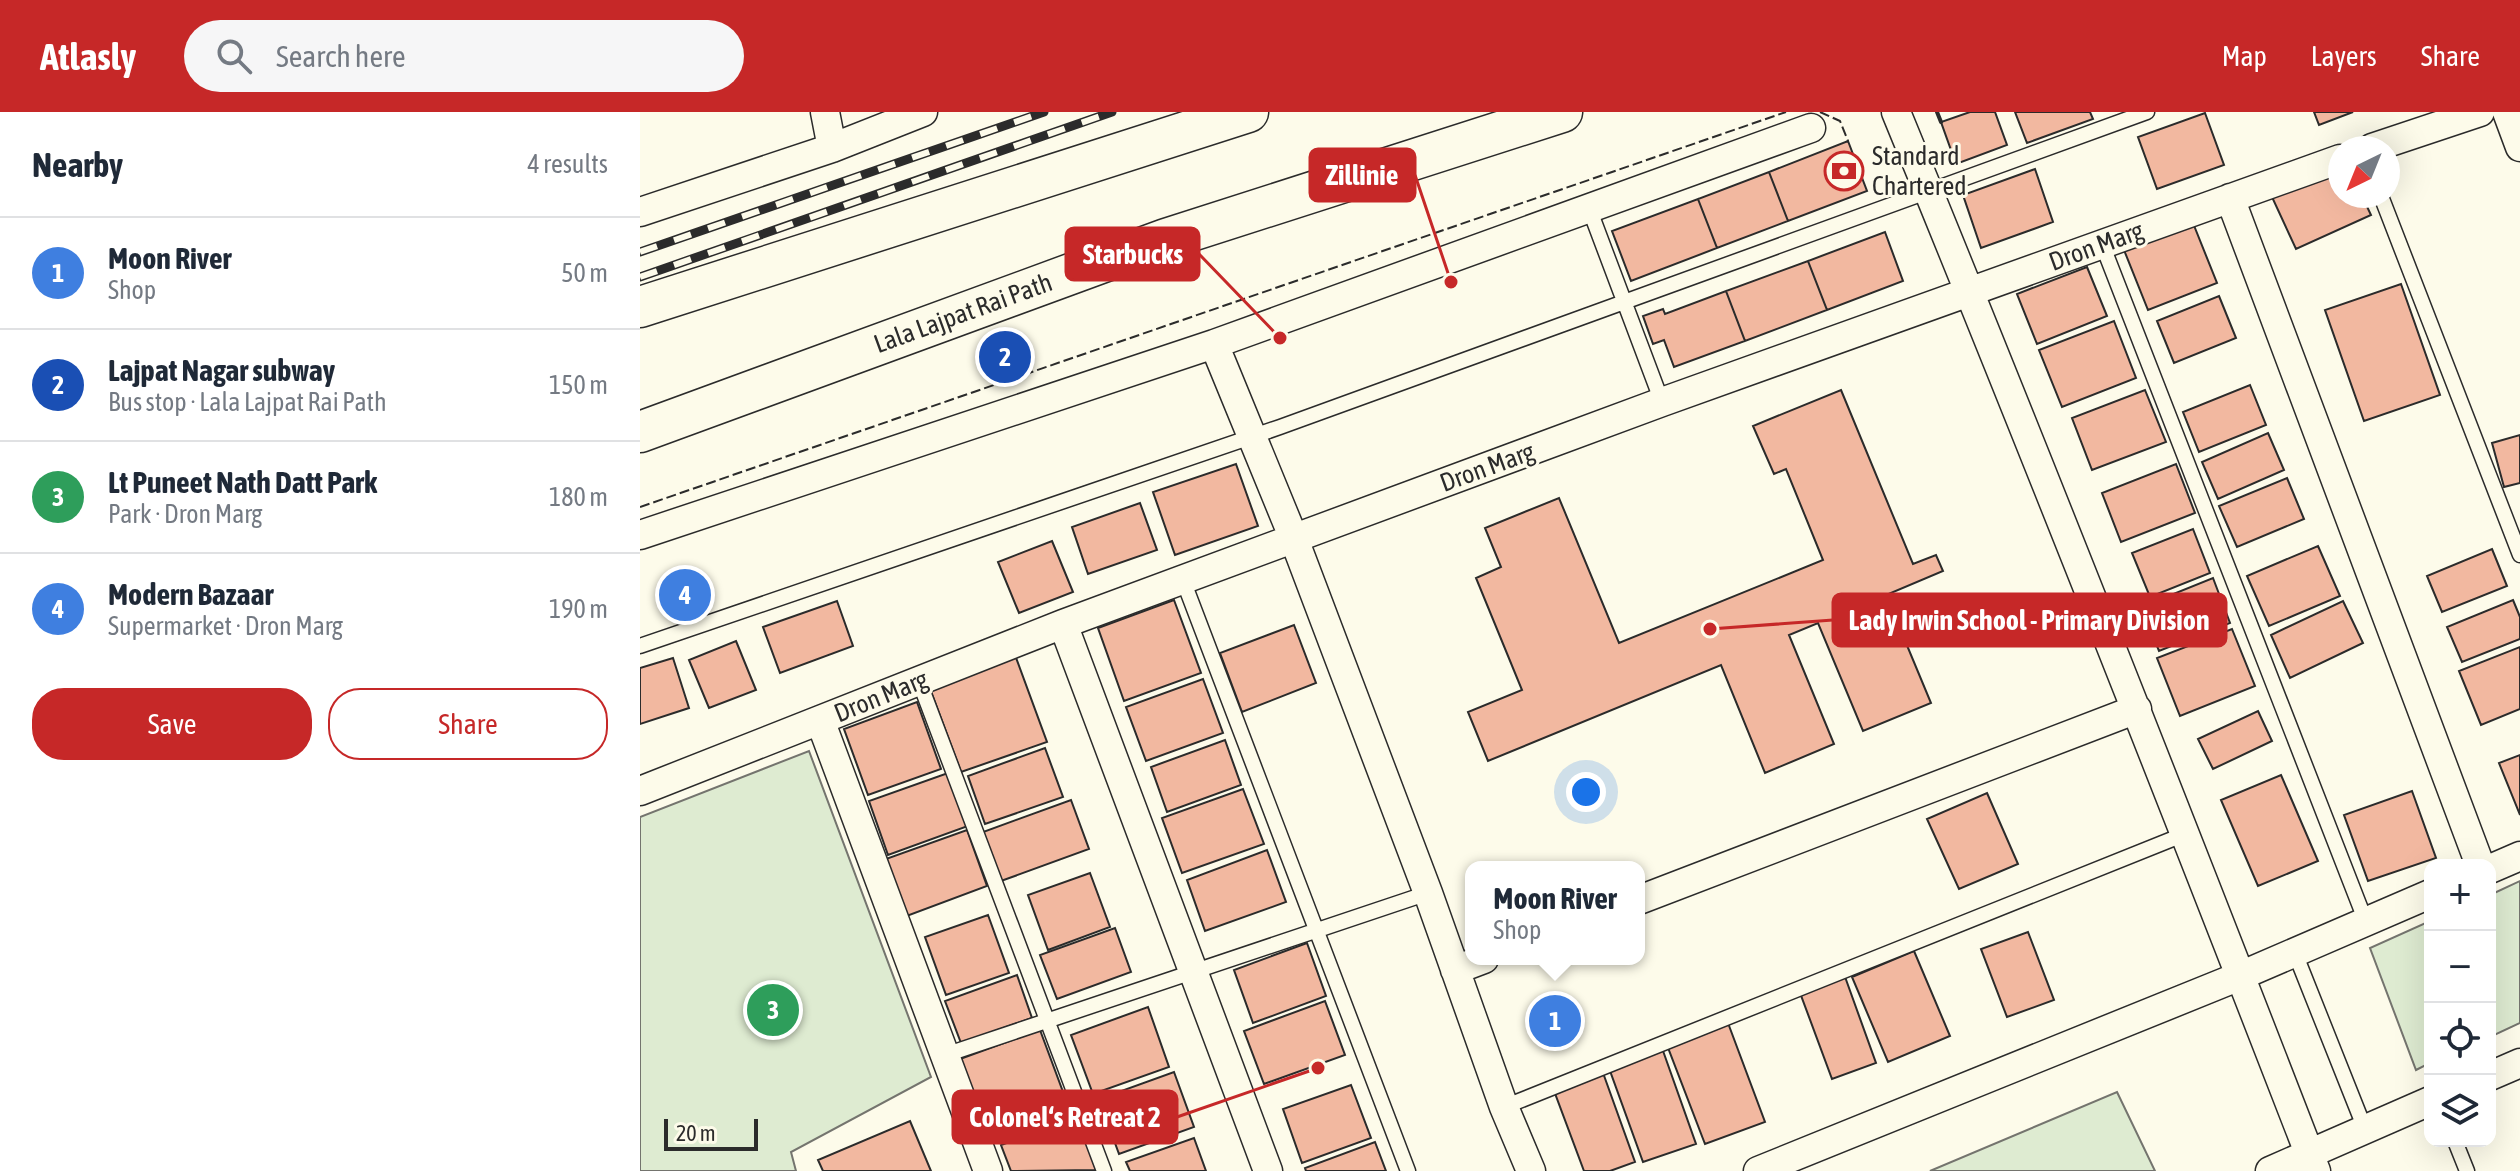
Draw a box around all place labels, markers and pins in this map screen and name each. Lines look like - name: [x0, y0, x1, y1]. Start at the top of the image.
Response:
- place label: Standard Chartered: [1872, 141, 1967, 201]
- callout: Zillinie: [1310, 149, 1415, 201]
- bank icon: Standard Chartered: [1823, 150, 1865, 192]
- callout: Starbucks: [1066, 228, 1199, 280]
- pin: 2: [979, 327, 1031, 387]
- pin: 4: [659, 565, 711, 625]
- callout: Lady Irwin School - Primary Division: [1833, 594, 2226, 646]
- pin: 3: [747, 980, 799, 1040]
- pin: 1: [1529, 991, 1581, 1051]
- callout: Colonel‘s Retreat 2: [953, 1091, 1177, 1143]

